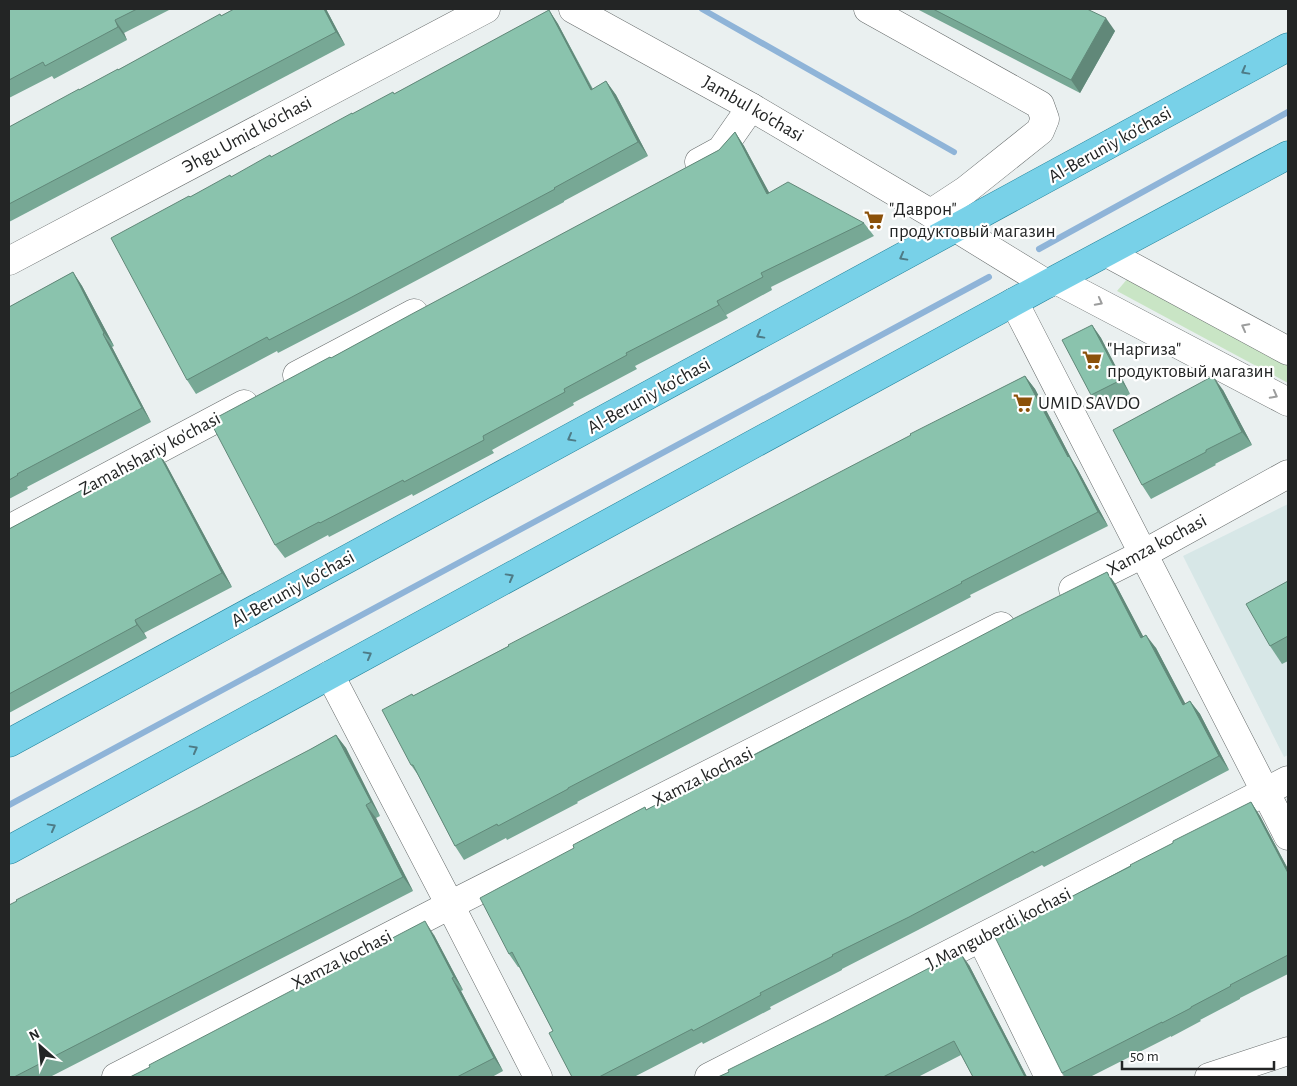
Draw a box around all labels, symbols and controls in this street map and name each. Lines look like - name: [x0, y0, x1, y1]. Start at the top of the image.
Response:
- one-way arrow: [1242, 65, 1251, 75]
- street label: Jambul ko'chasi: [699, 72, 807, 146]
- street label: Эhgu Umid ko’chasi: [179, 93, 315, 177]
- street label: Al-Beruniy ko’chasi: [1045, 103, 1175, 187]
- place label: "Даврон" продуктовый магазин: [889, 200, 1056, 241]
- supermarket icon: "Даврон" продуктовый магазин: [863, 209, 885, 231]
- one-way arrow: [899, 251, 908, 261]
- one-way arrow: [1094, 296, 1103, 306]
- one-way arrow: [1242, 324, 1251, 334]
- one-way arrow: [756, 329, 765, 339]
- place label: "Наргиза" продуктовый магазин: [1107, 340, 1274, 381]
- supermarket icon: "Наргиза" продуктовый магазин: [1081, 349, 1103, 371]
- street label: Al-Beruniy ko’chasi: [584, 354, 714, 438]
- one-way arrow: [1269, 389, 1278, 399]
- supermarket icon: UMID SAVDO: [1012, 392, 1034, 414]
- place label: UMID SAVDO: [1038, 394, 1140, 413]
- street label: Zamahshariy ko'chasi: [76, 409, 224, 499]
- one-way arrow: [568, 431, 577, 441]
- street label: Xamza kochasi: [1104, 511, 1210, 579]
- street label: Al-Beruniy ko’chasi: [228, 547, 358, 631]
- one-way arrow: [505, 573, 514, 583]
- one-way arrow: [362, 651, 371, 661]
- street label: Xamza kochasi: [650, 744, 756, 810]
- one-way arrow: [189, 745, 198, 755]
- one-way arrow: [46, 823, 55, 833]
- street label: J.Manguberdi kochasi: [924, 884, 1074, 974]
- street label: Xamza kochasi: [289, 927, 395, 993]
- north arrow: [15, 1021, 65, 1071]
- text: N: [27, 1027, 42, 1044]
- scale bar: [1122, 1038, 1274, 1070]
- text: 50 m: [1130, 1049, 1159, 1064]

